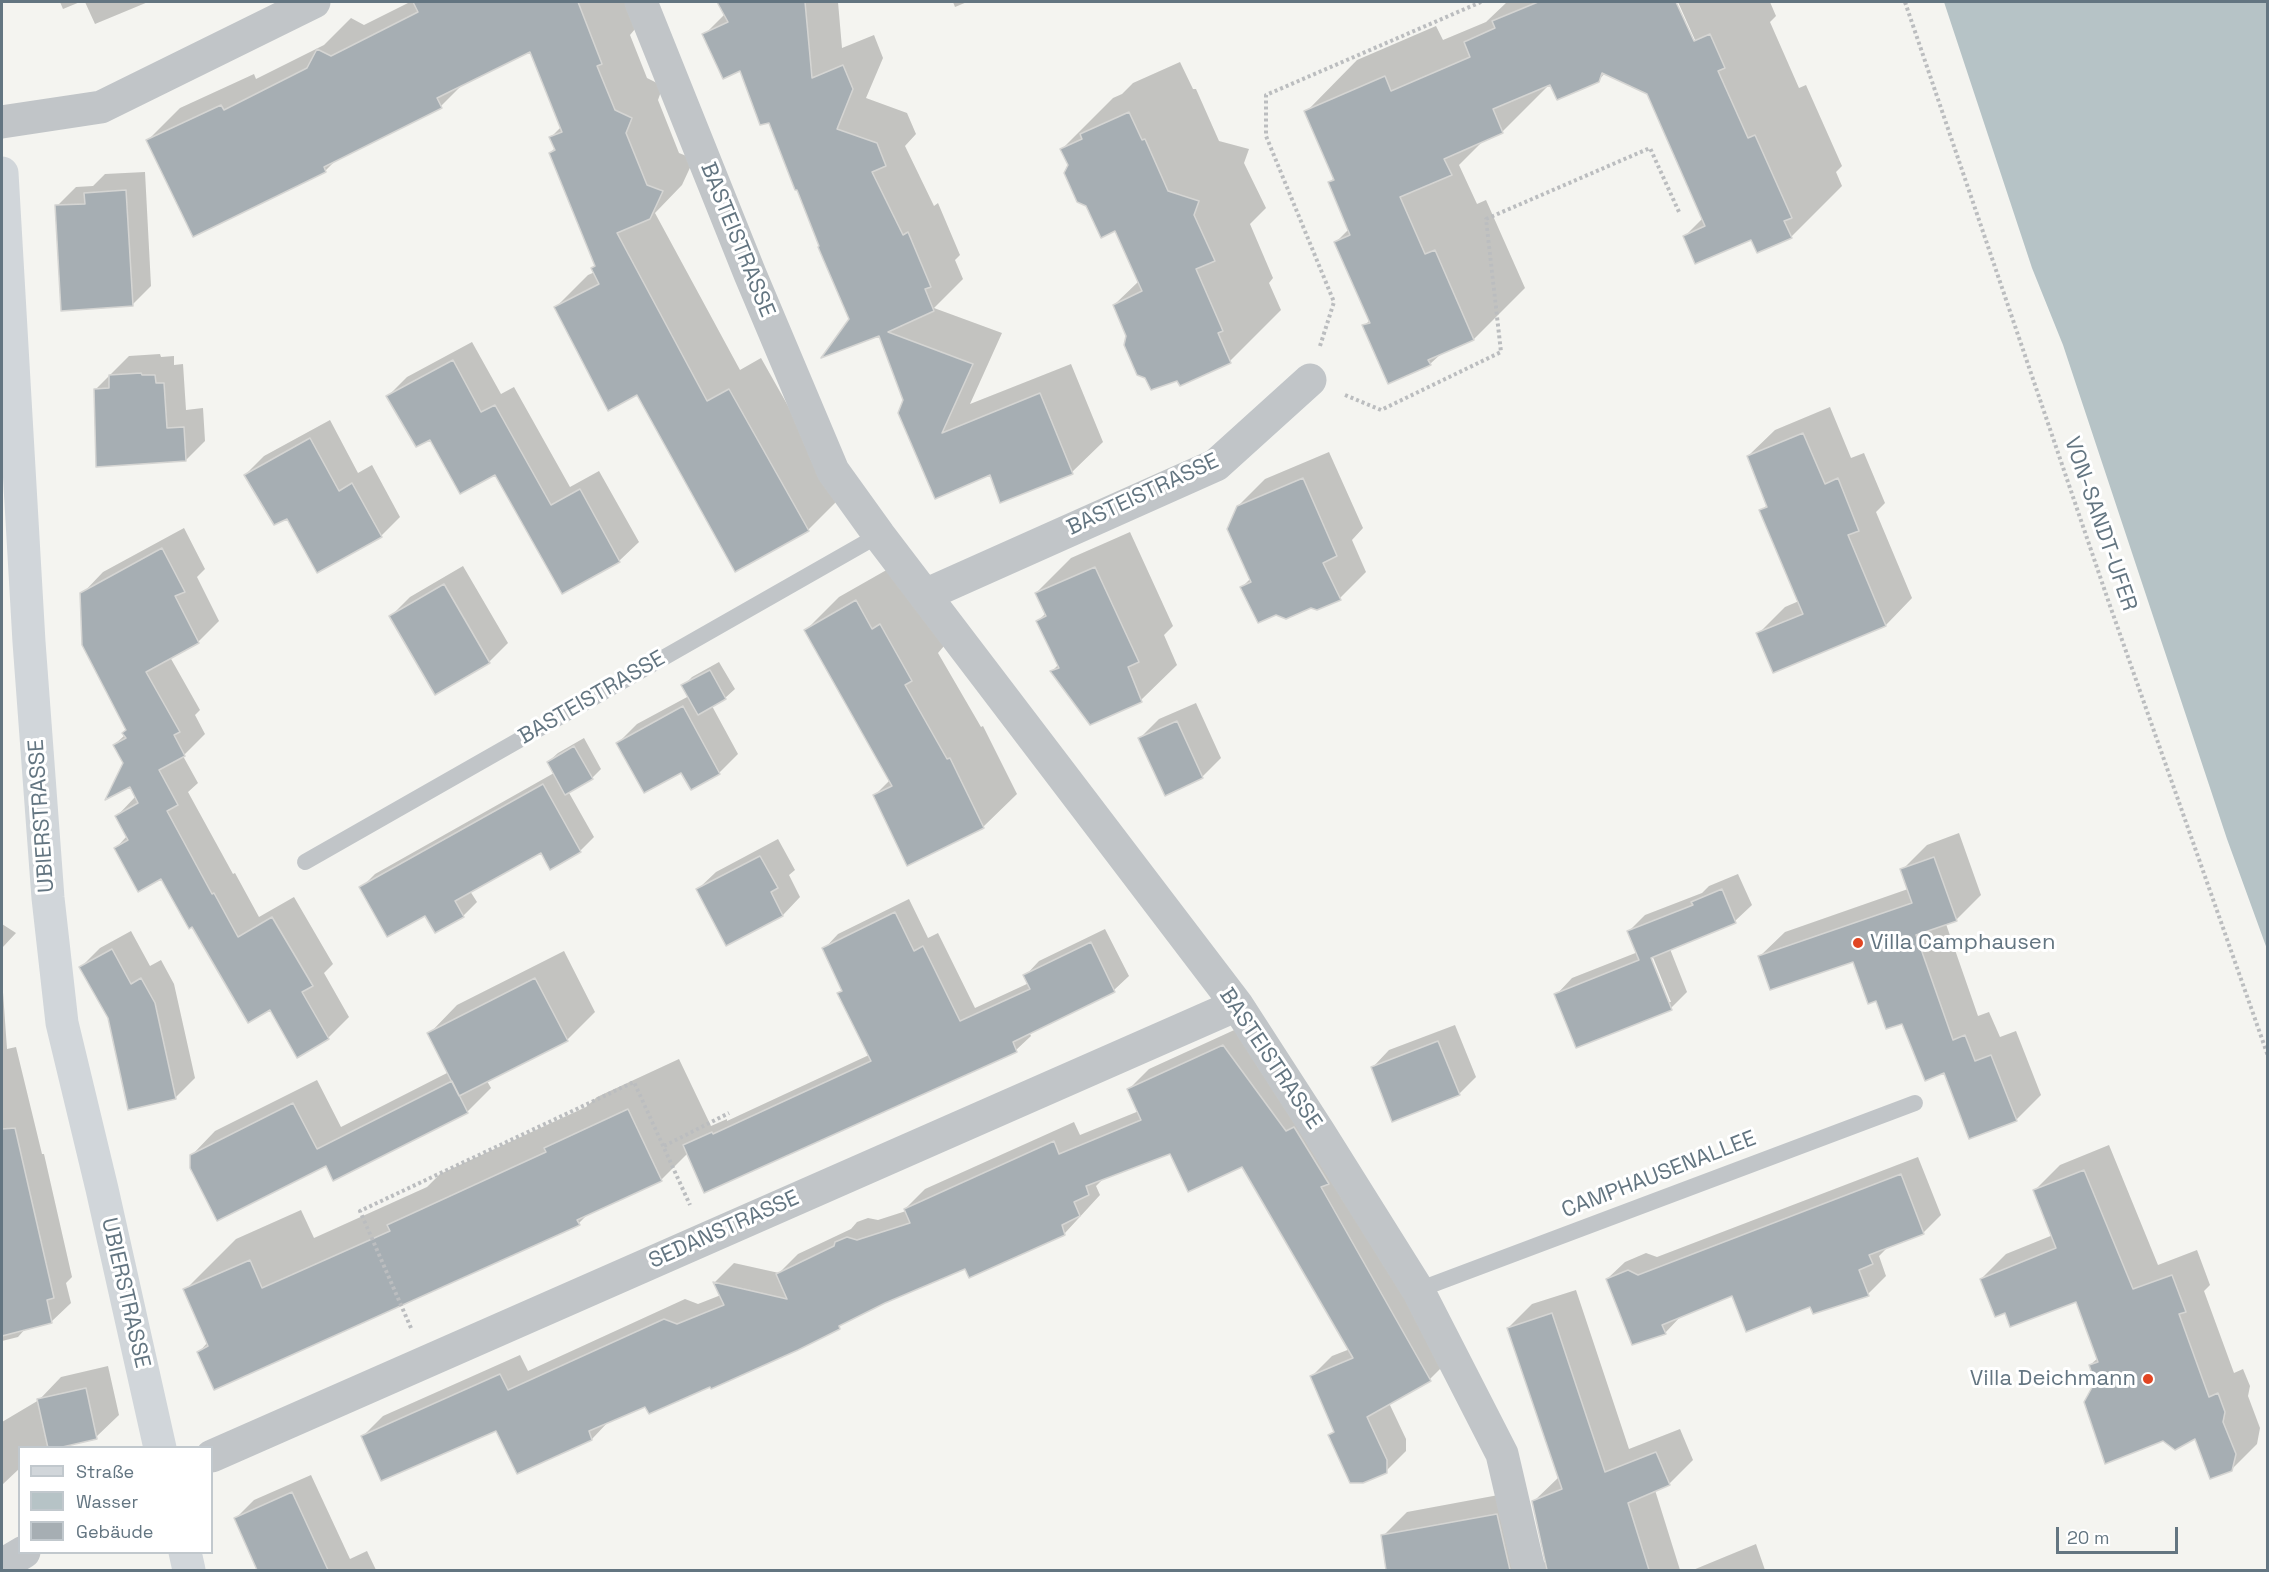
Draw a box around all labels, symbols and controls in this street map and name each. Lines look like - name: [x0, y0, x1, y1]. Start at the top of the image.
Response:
- street label: BASTEISTRASSE: [694, 159, 780, 321]
- street label: VON-SANDT-UFER: [2058, 434, 2142, 614]
- street label: BASTEISTRASSE: [1063, 448, 1223, 542]
- street label: BASTEISTRASSE: [514, 645, 670, 751]
- street label: UBIERSTRASSE: [23, 738, 61, 894]
- place label: Villa Camphausen: [1870, 930, 2055, 956]
- marker: Villa Camphausen: [1851, 936, 1865, 950]
- street label: BASTEISTRASSE: [1213, 983, 1327, 1135]
- street label: CAMPHAUSENALLEE: [1558, 1126, 1760, 1224]
- street label: SEDANSTRASSE: [645, 1185, 803, 1275]
- street label: UBIERSTRASSE: [95, 1215, 155, 1371]
- place label: Villa Deichmann: [1970, 1366, 2136, 1392]
- marker: Villa Deichmann: [2141, 1372, 2155, 1386]
- legend: [18, 1446, 213, 1554]
- text: Straße: [76, 1460, 134, 1483]
- text: Wasser: [76, 1490, 138, 1513]
- scale bar: [2059, 1515, 2180, 1553]
- text: Gebäude: [76, 1520, 154, 1543]
- text: 20 m: [2067, 1526, 2110, 1549]

